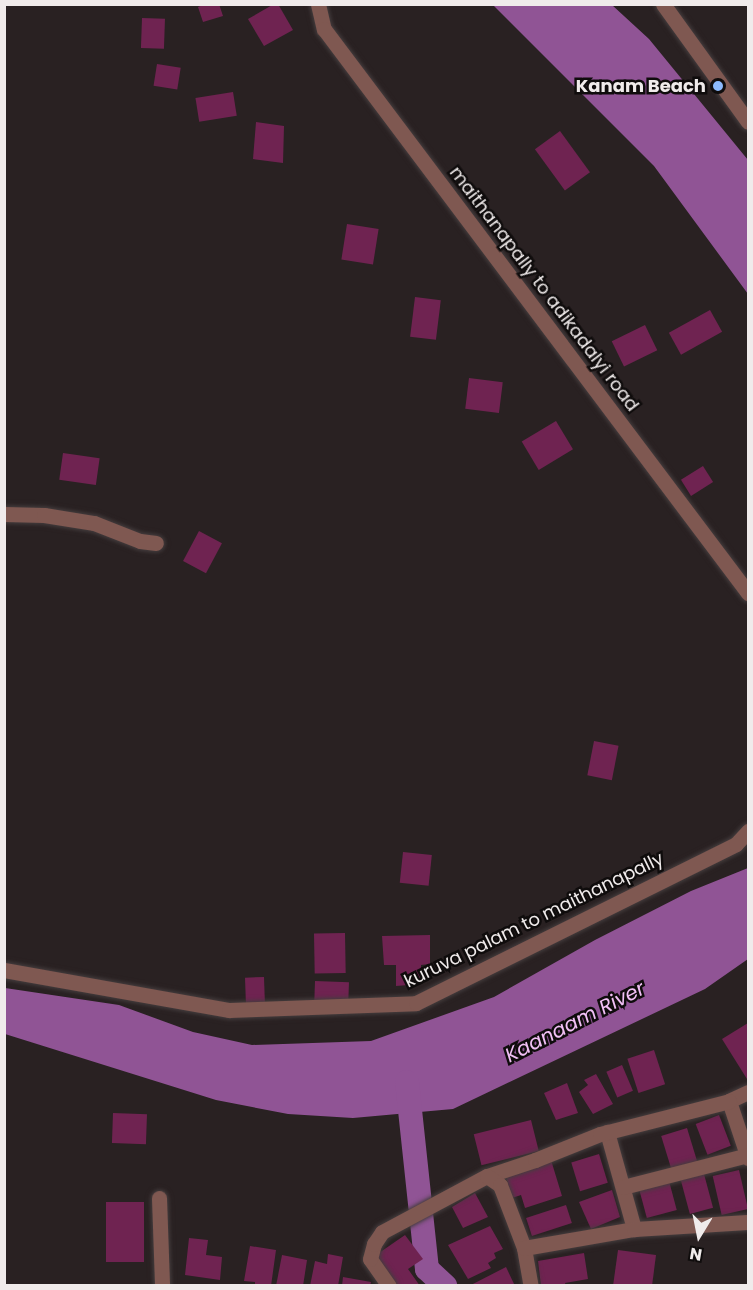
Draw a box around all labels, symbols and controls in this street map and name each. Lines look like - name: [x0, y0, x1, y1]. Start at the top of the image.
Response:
- place label: Kanam Beach: [576, 75, 706, 97]
- marker: Kanam Beach: [711, 79, 725, 93]
- street label: maithanapally to adikadalyi road: [445, 162, 643, 416]
- street label: kuruva palam to maithanapally: [401, 848, 667, 992]
- water label: Kaanaam River: [501, 976, 649, 1068]
- north arrow: [669, 1206, 729, 1266]
- text: N: [688, 1242, 704, 1267]

